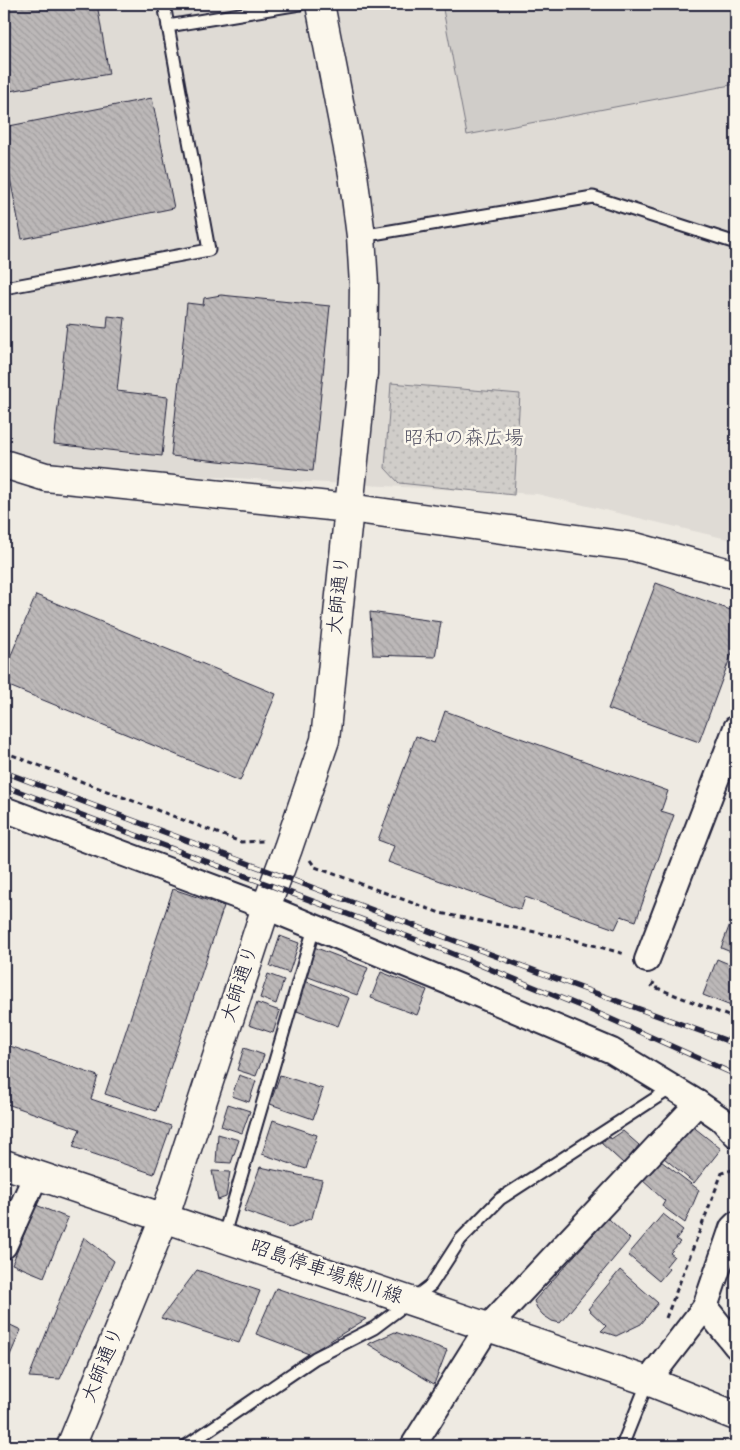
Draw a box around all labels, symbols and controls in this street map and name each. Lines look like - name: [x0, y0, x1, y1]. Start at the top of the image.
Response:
- park label: 昭和の森広場: [404, 425, 524, 454]
- street label: 大師通り: [321, 554, 359, 636]
- street label: 大師通り: [215, 941, 267, 1027]
- street label: 昭島停車場熊川線: [246, 1233, 406, 1313]
- street label: 大師通り: [76, 1322, 132, 1408]

